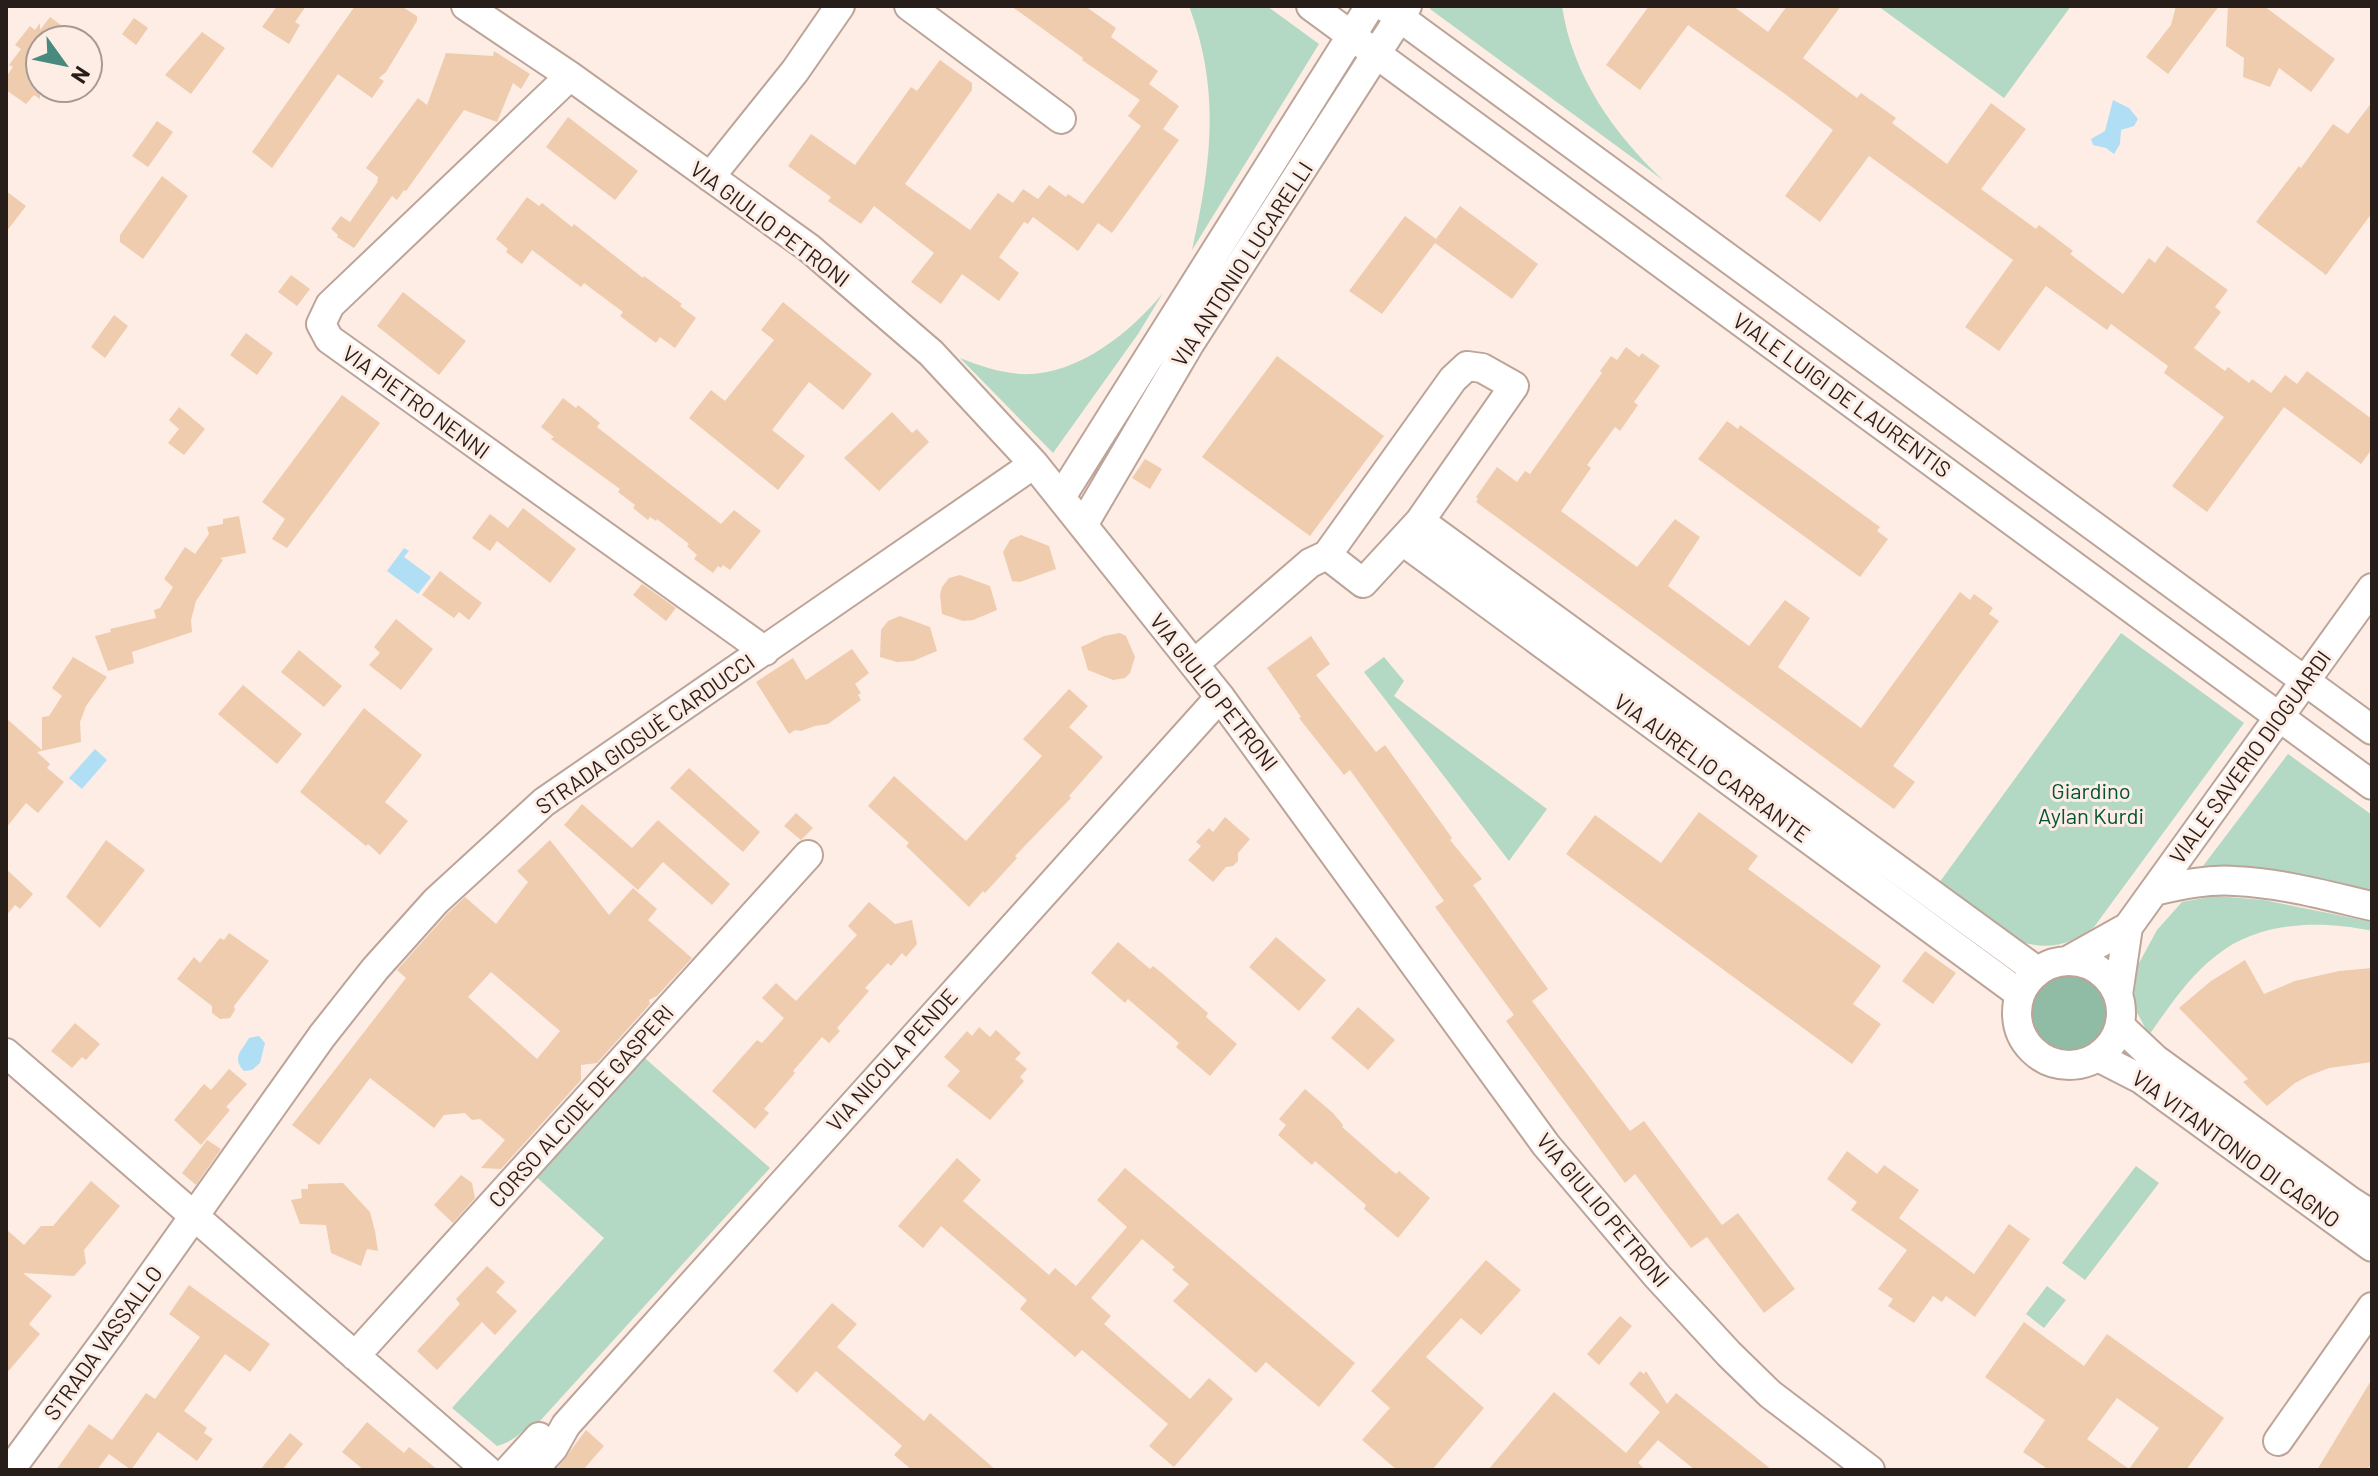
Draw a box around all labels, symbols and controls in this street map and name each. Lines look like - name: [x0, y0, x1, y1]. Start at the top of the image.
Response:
- north arrow: [24, 24, 104, 104]
- text: N: [67, 62, 97, 89]
- street label: VIA GIULIO PETRONI: [686, 155, 855, 292]
- street label: VIA ANTONIO LUCARELLI: [1165, 156, 1317, 371]
- street label: VIALE LUIGI DE LAURENTIS: [1728, 306, 1957, 482]
- street label: VIA PIETRO NENNI: [338, 339, 495, 463]
- street label: VIA GIULIO PETRONI: [1145, 607, 1284, 775]
- street label: VIALE SAVERIO DIOGUARDI: [2163, 645, 2335, 868]
- street label: STRADA GIOSUÈ CARDUCCI: [530, 648, 759, 819]
- street label: VIA AURELIO CARRANTE: [1610, 687, 1815, 847]
- park label: Giardino Aylan Kurdi: [2038, 777, 2144, 828]
- street label: VIA NICOLA PENDE: [820, 983, 962, 1136]
- street label: CORSO ALCIDE DE GASPERI: [483, 999, 678, 1212]
- street label: VIA VITANTONIO DI CAGNO: [2128, 1064, 2346, 1232]
- street label: VIA GIULIO PETRONI: [1532, 1127, 1676, 1292]
- street label: STRADA VASSALLO: [37, 1260, 167, 1425]

